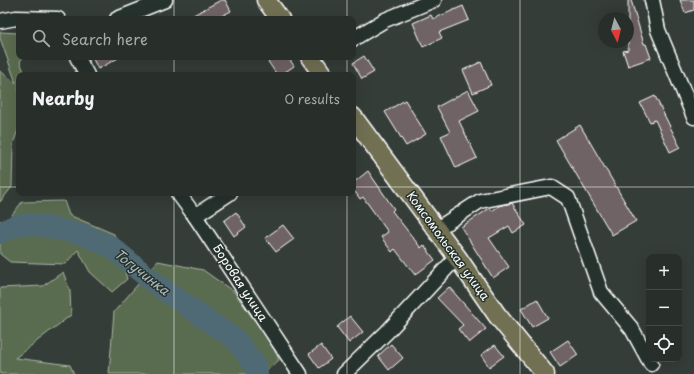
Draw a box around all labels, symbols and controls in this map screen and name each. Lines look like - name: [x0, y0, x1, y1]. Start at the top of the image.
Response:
- north arrow: [598, 12, 634, 48]
- search box: [16, 16, 356, 60]
- icon: search: [30, 27, 52, 49]
- text: Search here: [62, 27, 148, 50]
- text: Nearby: [32, 85, 94, 111]
- text: 0 results: [285, 89, 340, 108]
- street label: Комсомольская улица: [403, 187, 495, 304]
- street label: Боровая улица: [209, 240, 273, 325]
- water label: Тогучинка: [111, 244, 175, 300]
- map controls: [646, 254, 682, 362]
- button: +: [646, 254, 682, 290]
- button: −: [646, 290, 682, 326]
- button: locate: [646, 326, 682, 362]

